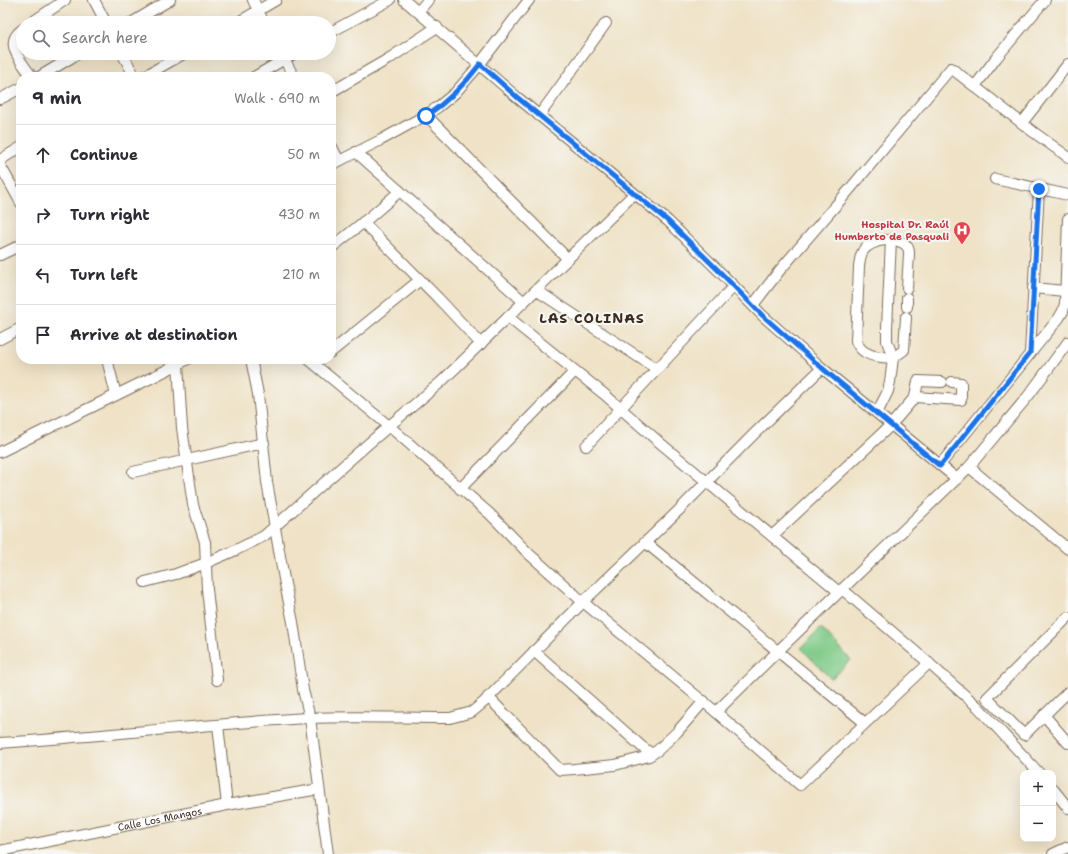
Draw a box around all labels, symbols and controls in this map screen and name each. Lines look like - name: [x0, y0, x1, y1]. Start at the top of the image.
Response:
- search box: [16, 16, 336, 60]
- icon: search: [30, 27, 52, 49]
- text: Search here: [62, 28, 148, 48]
- text: 9 min: [32, 87, 82, 109]
- text: Walk · 690 m: [234, 90, 320, 107]
- route start: [417, 107, 435, 125]
- icon: ahead: [32, 144, 54, 166]
- text: Continue: [70, 145, 138, 165]
- text: 50 m: [287, 146, 320, 163]
- route end: [1030, 180, 1048, 198]
- icon: right: [32, 204, 54, 226]
- text: Turn right: [70, 205, 150, 225]
- text: 430 m: [278, 206, 320, 223]
- place label: Hospital Dr. Raúl Humberto de Pasquali: [835, 218, 950, 243]
- hospital icon: Hospital Dr. Raúl Humberto de Pasquali: [952, 220, 972, 245]
- icon: left: [32, 264, 54, 286]
- text: Turn left: [70, 265, 138, 285]
- text: 210 m: [282, 266, 320, 283]
- district label: LAS COLINAS: [539, 309, 645, 327]
- icon: arrive: [32, 324, 54, 346]
- text: Arrive at destination: [70, 325, 238, 345]
- map controls: [1020, 770, 1056, 842]
- button: +: [1020, 770, 1056, 806]
- street label: Calle Los Mangos: [116, 804, 203, 834]
- button: −: [1020, 806, 1056, 842]

